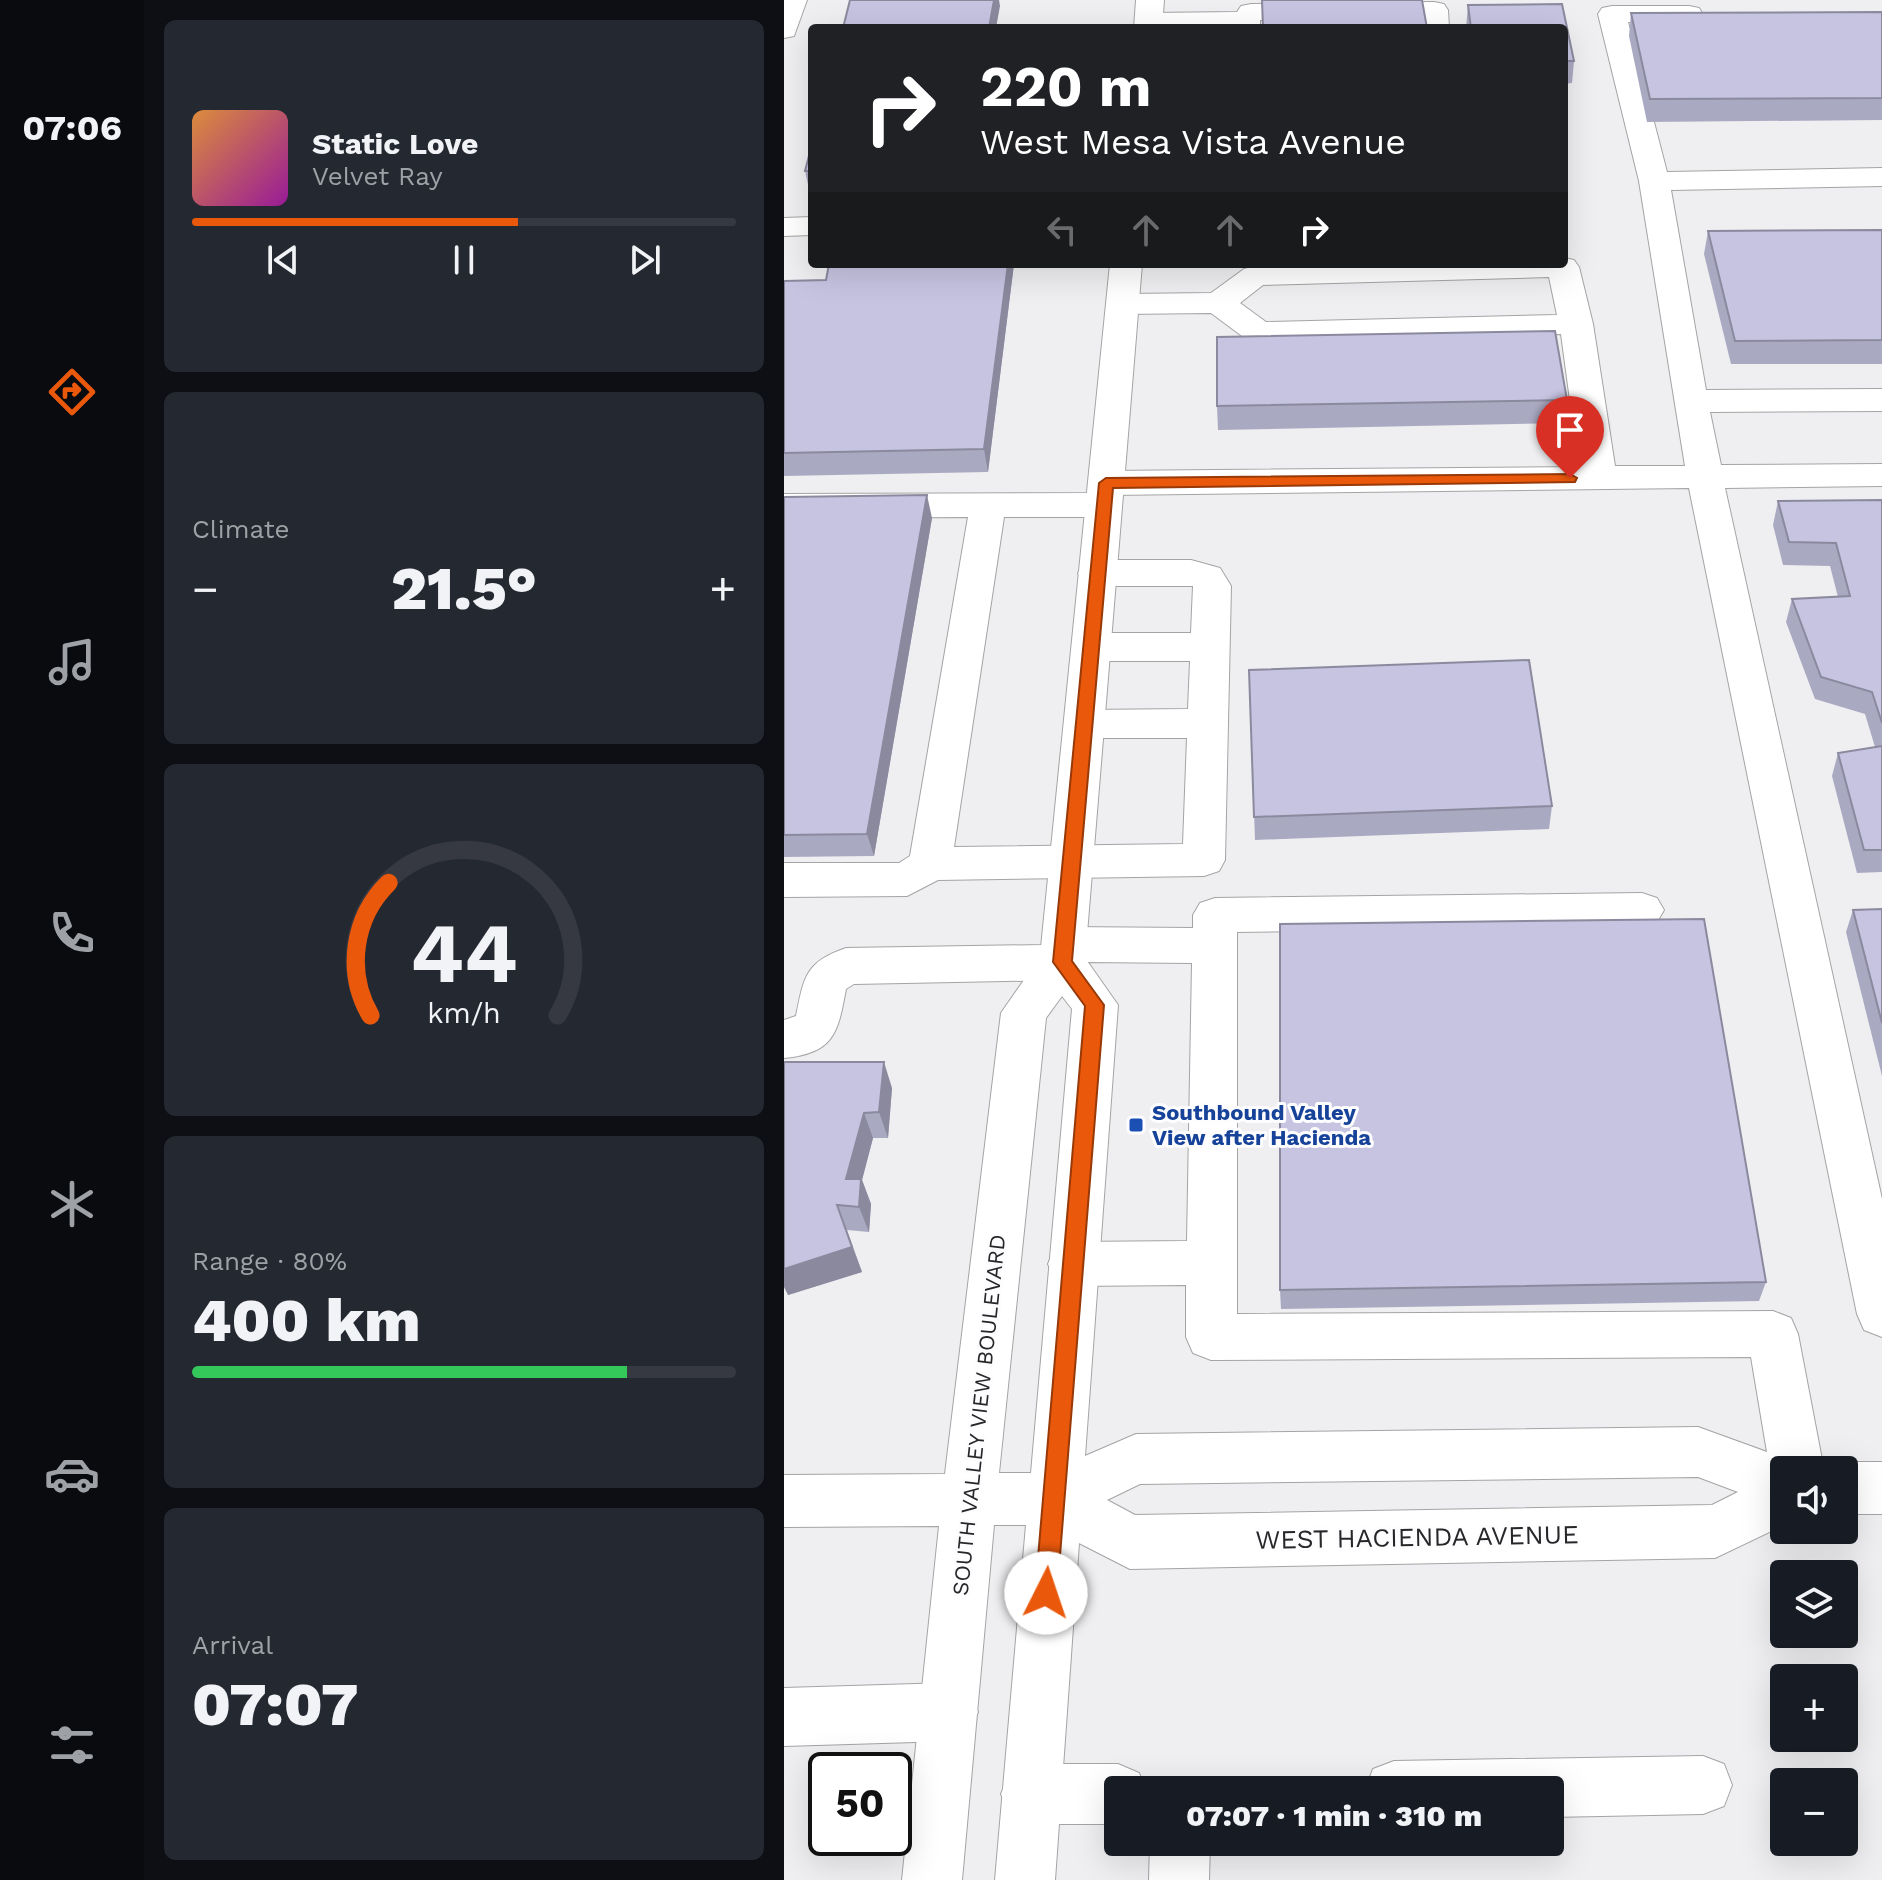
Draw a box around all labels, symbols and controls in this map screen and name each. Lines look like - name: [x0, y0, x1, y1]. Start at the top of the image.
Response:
- text: 220 m: [980, 54, 1152, 120]
- icon: right: [848, 56, 952, 160]
- text: 07:06: [22, 107, 122, 149]
- text: West Mesa Vista Avenue: [980, 121, 1406, 163]
- text: Static Love: [312, 126, 478, 161]
- text: Velvet Ray: [312, 161, 443, 191]
- icon: left: [1040, 208, 1084, 252]
- icon: ahead: [1124, 208, 1168, 252]
- icon: ahead: [1208, 208, 1252, 252]
- icon: right: [1292, 208, 1336, 252]
- icon: previous: [261, 238, 305, 282]
- icon: pause: [442, 238, 486, 282]
- icon: next: [623, 238, 667, 282]
- icon: directions: [44, 364, 100, 420]
- pin: [1536, 396, 1604, 478]
- icon: arrive: [1548, 408, 1592, 452]
- text: Climate: [192, 514, 290, 544]
- text: 21.5°: [391, 553, 537, 624]
- text: −: [192, 563, 219, 615]
- text: +: [709, 563, 736, 615]
- icon: music: [44, 634, 100, 690]
- icon: phone: [44, 905, 100, 961]
- text: 44: [410, 905, 518, 1002]
- text: km/h: [427, 996, 501, 1030]
- place label: Southbound Valley View after Hacienda: [1152, 1100, 1371, 1150]
- marker: Southbound Valley View after Hacienda: [1127, 1116, 1145, 1134]
- icon: climate: [44, 1176, 100, 1232]
- street label: SOUTH VALLEY VIEW BOULEVARD: [948, 1233, 1010, 1597]
- text: Range · 80%: [192, 1246, 347, 1276]
- text: 400 km: [192, 1285, 420, 1356]
- icon: car: [44, 1446, 100, 1502]
- map controls: [1770, 1456, 1858, 1856]
- button: sound: [1770, 1456, 1858, 1544]
- street label: WEST HACIENDA AVENUE: [1255, 1519, 1579, 1555]
- position arrow: [1004, 1551, 1088, 1635]
- button: layers: [1770, 1560, 1858, 1648]
- text: Arrival: [192, 1630, 273, 1660]
- button: +: [1770, 1664, 1858, 1752]
- text: 07:07: [192, 1669, 359, 1740]
- icon: filters: [44, 1717, 100, 1773]
- speed limit sign: 50: [808, 1752, 912, 1856]
- button: −: [1770, 1768, 1858, 1856]
- text: 07:07 · 1 min · 310 m: [1186, 1798, 1482, 1833]

